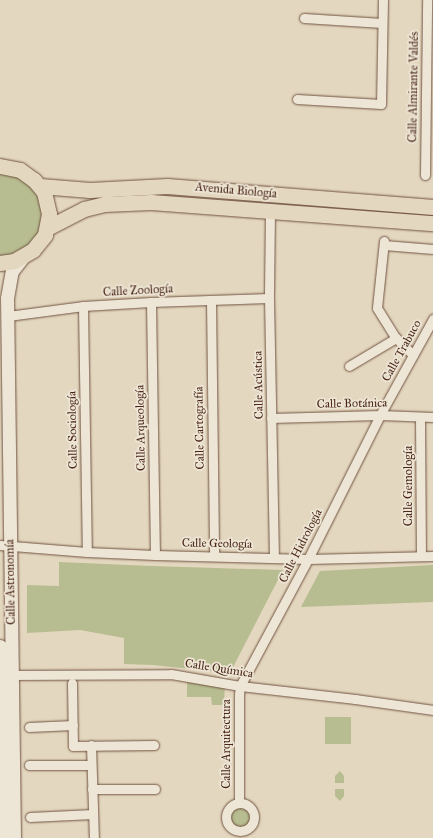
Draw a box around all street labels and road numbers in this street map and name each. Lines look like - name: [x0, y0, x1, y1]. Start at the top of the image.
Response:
- street label: Calle Almirante Valdés: [406, 31, 422, 143]
- street label: Avenida Biología: [194, 180, 278, 202]
- street label: Calle Zoología: [103, 282, 173, 300]
- street label: Calle Trabuco: [379, 318, 425, 384]
- street label: Calle Acústica: [251, 350, 267, 420]
- street label: Calle Arqueología: [133, 385, 149, 471]
- street label: Calle Cartografía: [192, 386, 208, 470]
- street label: Calle Sociología: [65, 391, 81, 469]
- street label: Calle Botánica: [317, 396, 387, 412]
- street label: Calle Gemología: [402, 446, 416, 526]
- street label: Calle Hidrología: [276, 507, 326, 585]
- street label: Calle Geología: [182, 536, 252, 552]
- street label: Calle Astronomía: [3, 539, 19, 625]
- street label: Calle Química: [184, 656, 254, 682]
- street label: Calle Arquitectura: [220, 699, 234, 789]

